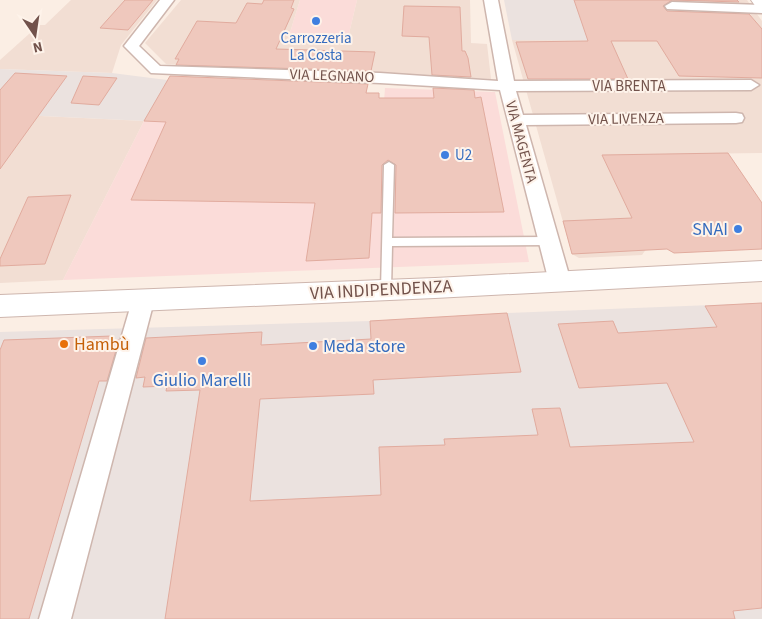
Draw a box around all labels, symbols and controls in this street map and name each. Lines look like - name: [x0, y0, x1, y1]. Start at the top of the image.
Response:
- north arrow: [10, 10, 60, 60]
- marker: Carrozzeria La Costa: [310, 15, 322, 27]
- place label: Carrozzeria La Costa: [281, 28, 351, 66]
- text: N: [31, 36, 44, 57]
- street label: VIA LEGNANO: [289, 64, 375, 88]
- street label: VIA BRENTA: [592, 76, 667, 97]
- street label: VIA MAGENTA: [500, 99, 542, 186]
- street label: VIA LIVENZA: [588, 108, 665, 130]
- place label: U2: [455, 145, 472, 166]
- marker: U2: [439, 149, 451, 161]
- place label: SNAI: [692, 217, 728, 242]
- marker: SNAI: [732, 223, 744, 235]
- street label: VIA INDIPENDENZA: [309, 274, 453, 306]
- place label: Hambù: [74, 332, 129, 357]
- place label: Meda store: [323, 334, 406, 359]
- marker: Hambù: [58, 338, 70, 350]
- marker: Meda store: [307, 340, 319, 352]
- marker: Giulio Marelli: [196, 355, 208, 367]
- place label: Giulio Marelli: [153, 368, 251, 393]

